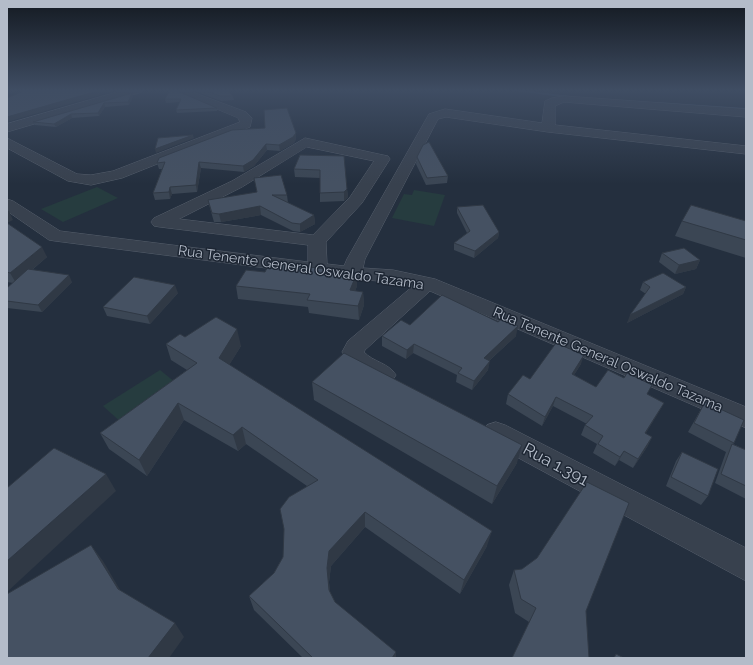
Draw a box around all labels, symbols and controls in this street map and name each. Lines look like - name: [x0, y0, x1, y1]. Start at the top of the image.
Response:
- street label: Rua Tenente General Oswaldo Tazama: [177, 242, 425, 292]
- street label: Rua Tenente General Oswaldo Tazama: [491, 303, 725, 415]
- street label: Rua 1.391: [520, 438, 592, 490]

